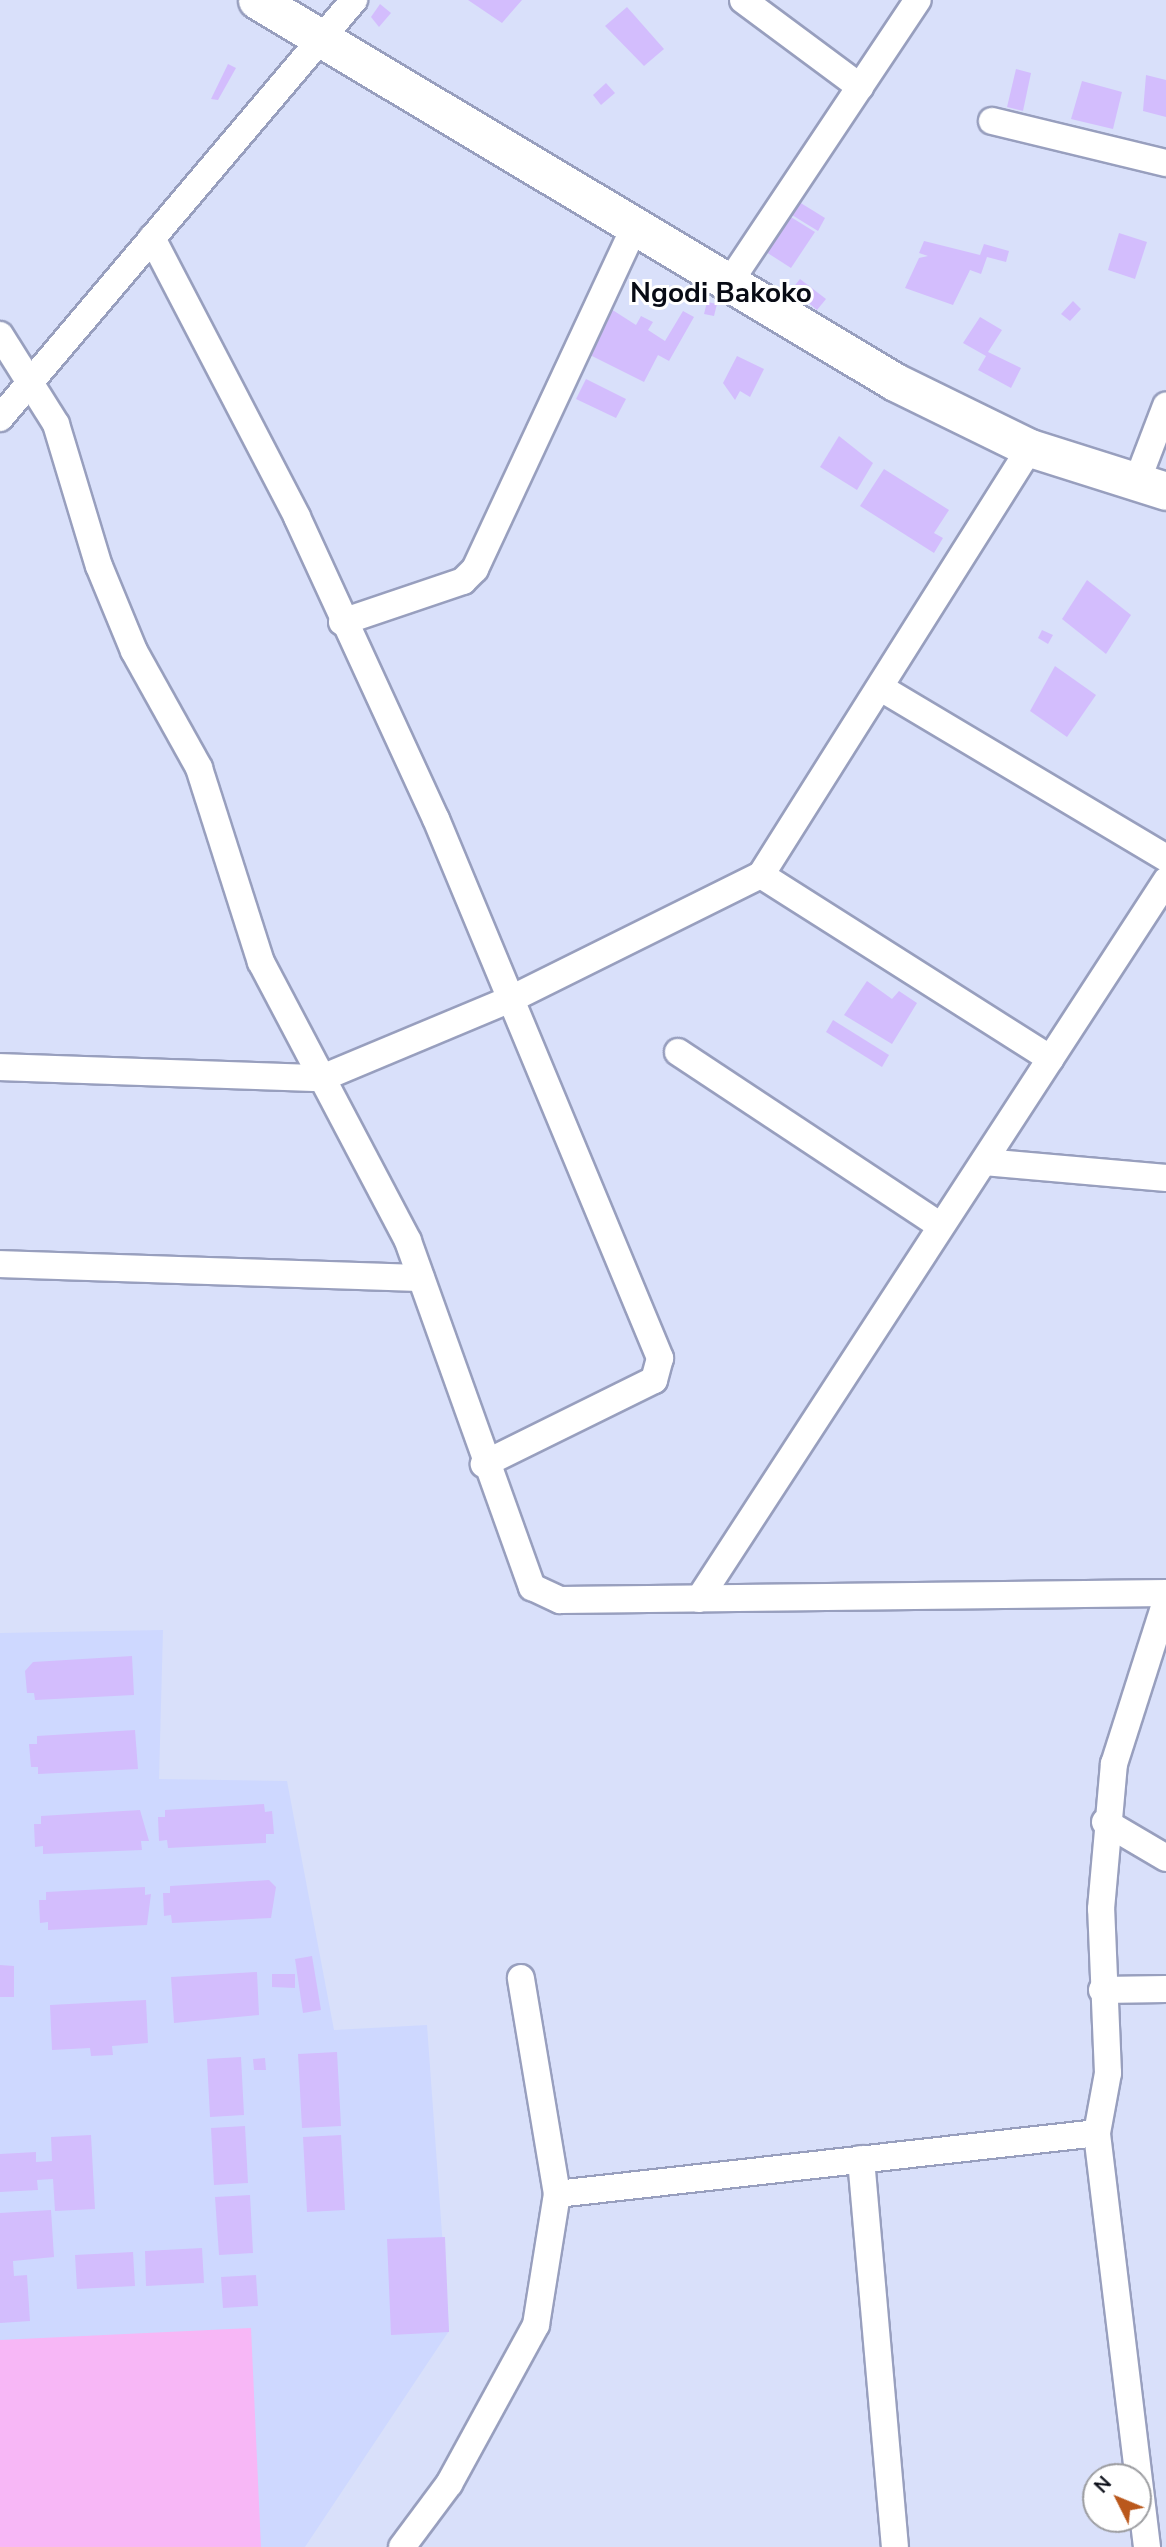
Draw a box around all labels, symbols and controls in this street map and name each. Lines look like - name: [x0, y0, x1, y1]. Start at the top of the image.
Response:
- district label: Ngodi Bakoko: [630, 276, 812, 310]
- north arrow: [1082, 2463, 1152, 2533]
- text: N: [1089, 2471, 1117, 2499]

